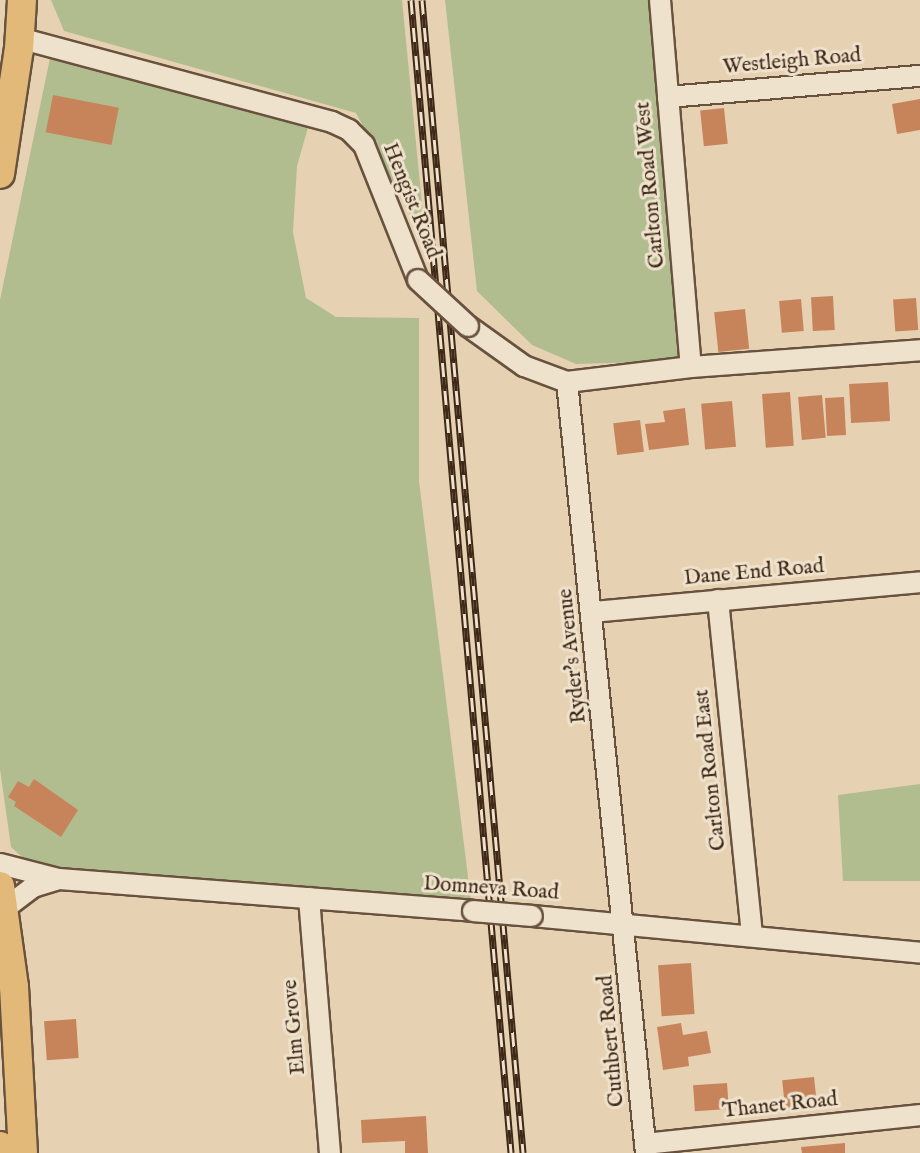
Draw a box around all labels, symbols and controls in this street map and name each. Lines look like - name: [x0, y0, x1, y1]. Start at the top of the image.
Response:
- street label: Westleigh Road: [722, 43, 862, 81]
- street label: Carlton Road West: [631, 101, 671, 269]
- street label: Hengist Road: [376, 140, 446, 262]
- street label: Dane End Road: [683, 554, 825, 592]
- street label: Ryder's Avenue: [553, 587, 593, 725]
- street label: Carlton Road East: [690, 688, 732, 852]
- street label: Domneva Road: [422, 872, 560, 906]
- street label: Cuthbert Road: [594, 974, 630, 1108]
- street label: Elm Grove: [278, 978, 312, 1076]
- street label: Thanet Road: [721, 1087, 839, 1125]

